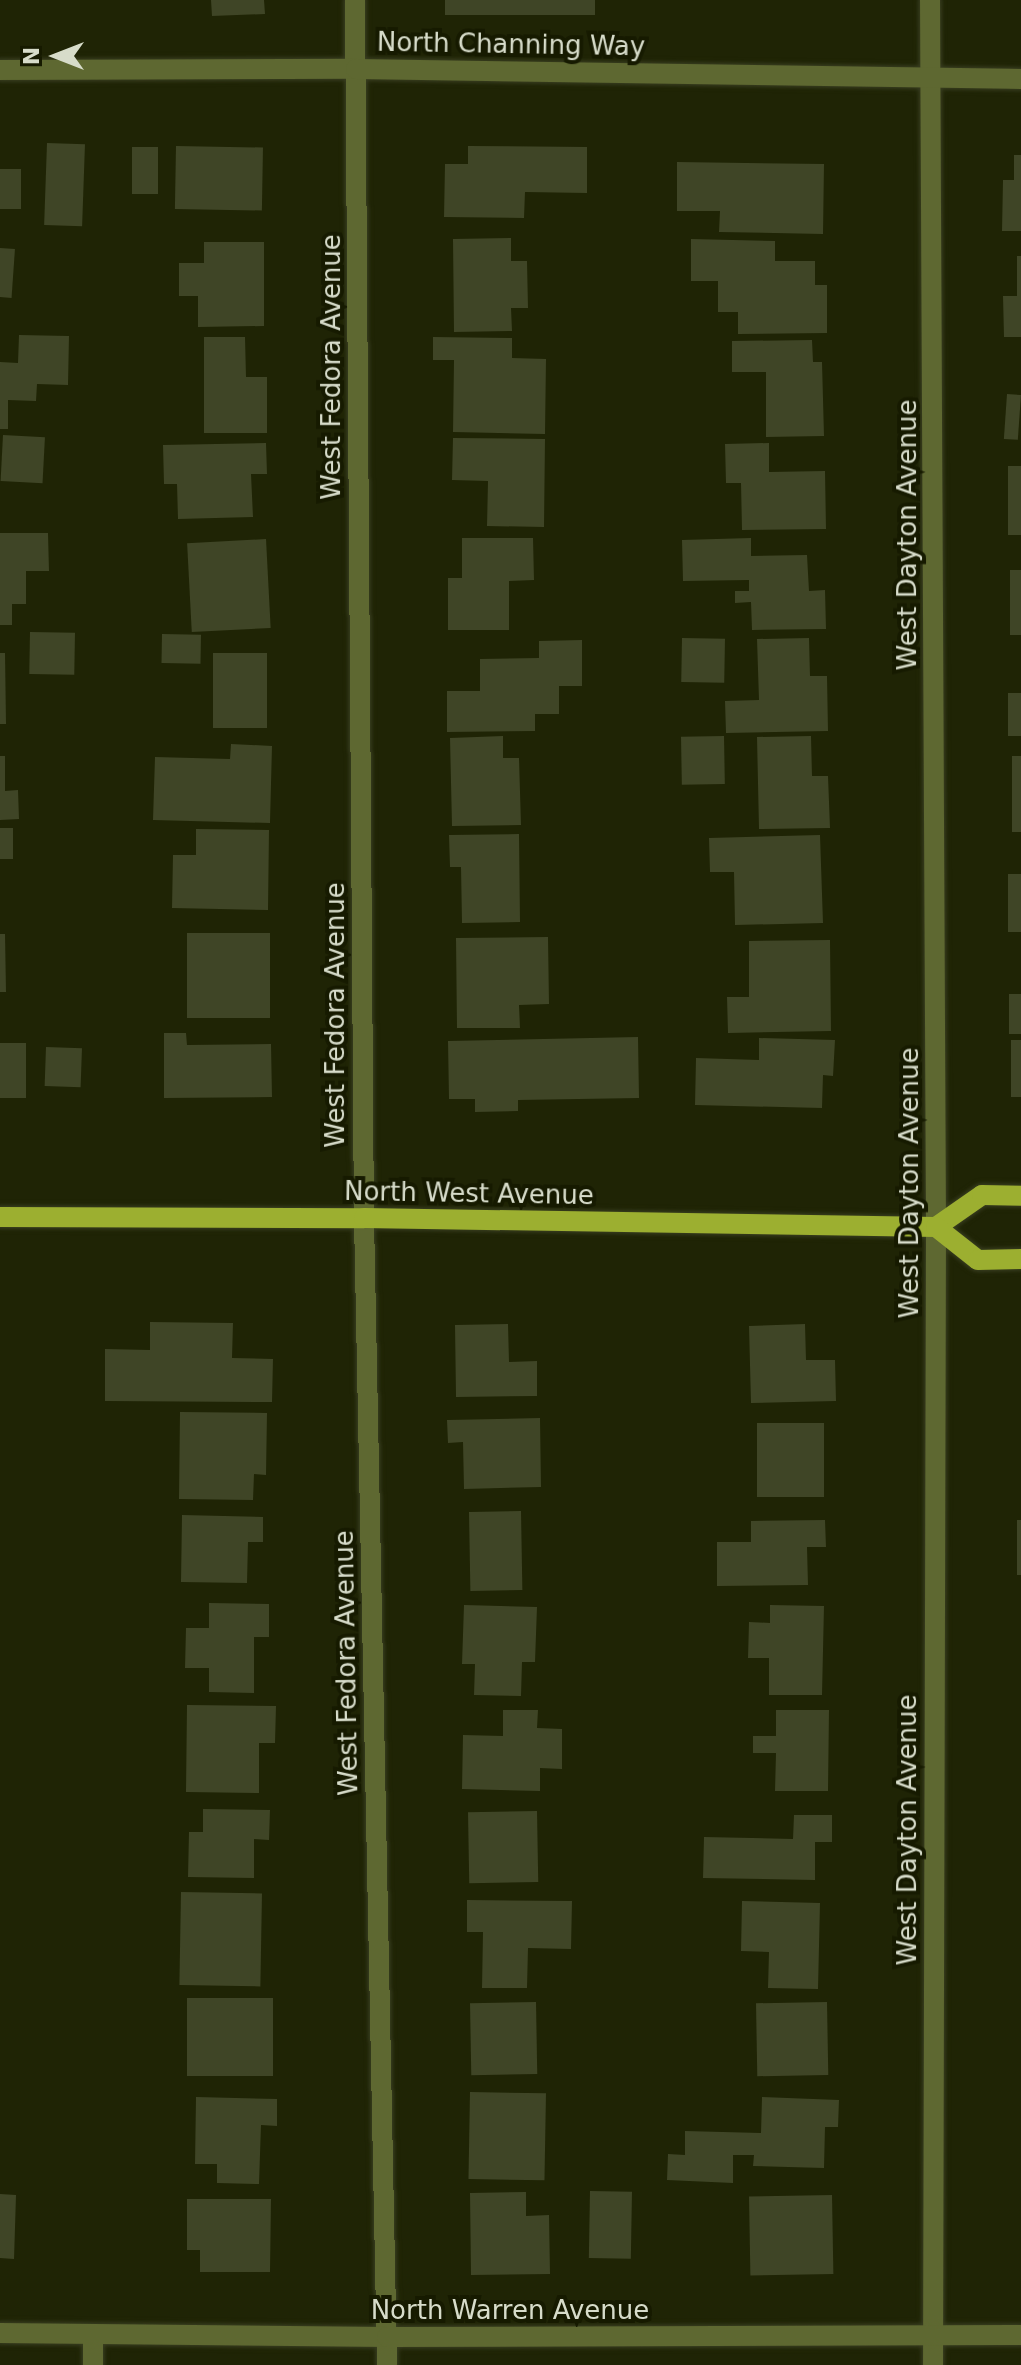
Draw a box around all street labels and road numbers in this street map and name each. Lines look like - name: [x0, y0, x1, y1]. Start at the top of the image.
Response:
- street label: North Channing Way: [377, 27, 645, 63]
- street label: West Fedora Avenue: [316, 234, 348, 500]
- street label: West Dayton Avenue: [892, 400, 924, 670]
- street label: West Fedora Avenue: [320, 882, 352, 1148]
- street label: West Dayton Avenue: [894, 1048, 926, 1318]
- street label: North West Avenue: [344, 1176, 594, 1212]
- street label: West Fedora Avenue: [329, 1530, 365, 1796]
- street label: West Dayton Avenue: [892, 1695, 924, 1965]
- street label: North Warren Avenue: [371, 2295, 649, 2327]

